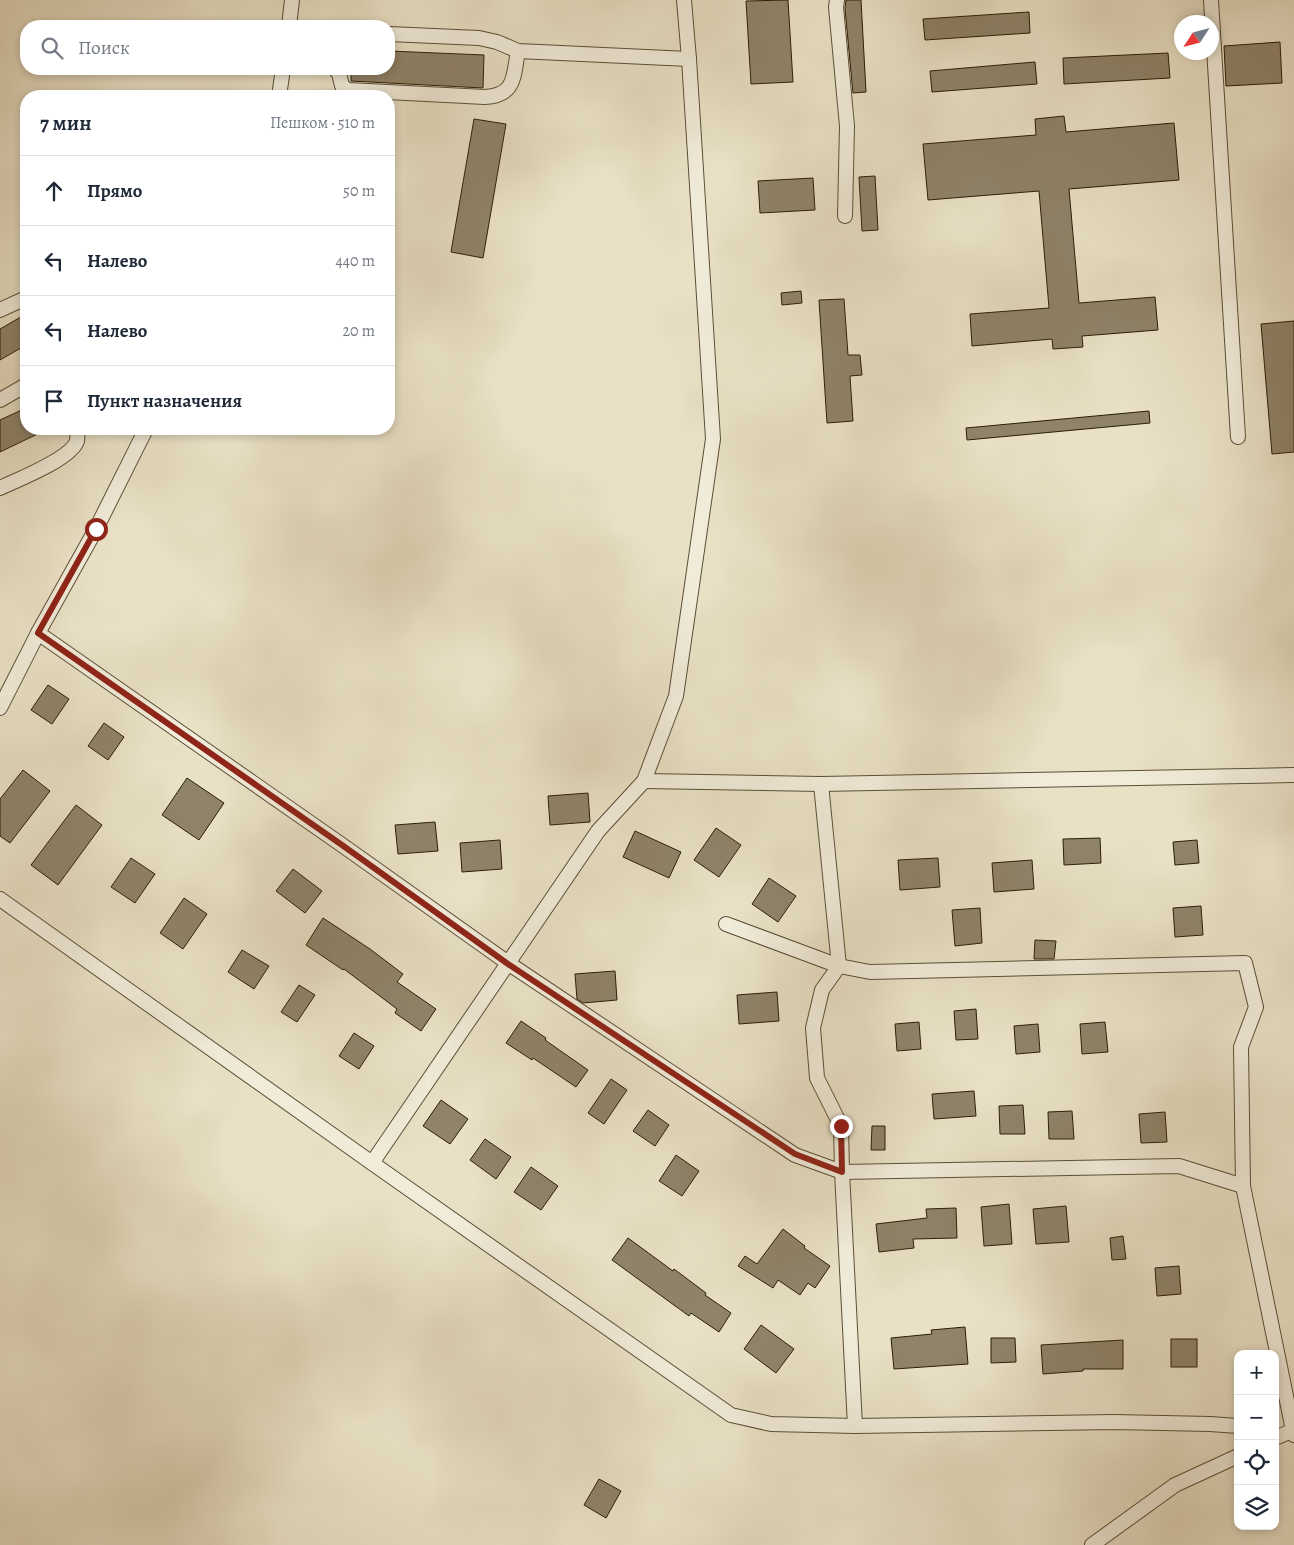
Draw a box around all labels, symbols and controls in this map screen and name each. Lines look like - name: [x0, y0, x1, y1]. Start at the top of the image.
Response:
- north arrow: [1174, 15, 1219, 60]
- search box: [20, 20, 395, 75]
- icon: search: [38, 34, 66, 62]
- text: Поиск: [78, 35, 130, 61]
- text: 7 мин: [40, 109, 92, 137]
- text: Пешком · 510 m: [270, 112, 375, 134]
- icon: ahead: [40, 177, 68, 205]
- text: Прямо: [87, 178, 142, 204]
- text: 50 m: [343, 180, 375, 202]
- icon: left: [40, 247, 68, 275]
- text: Налево: [87, 248, 147, 274]
- text: 440 m: [335, 250, 375, 272]
- icon: left: [40, 317, 68, 345]
- text: Налево: [87, 318, 147, 344]
- text: 20 m: [342, 320, 375, 342]
- icon: arrive: [40, 387, 68, 415]
- text: Пункт назначения: [87, 388, 242, 414]
- route start: [85, 518, 108, 541]
- route end: [830, 1115, 853, 1138]
- map controls: [1234, 1350, 1279, 1530]
- button: +: [1234, 1350, 1279, 1395]
- button: −: [1234, 1395, 1279, 1440]
- button: locate: [1234, 1440, 1279, 1485]
- button: layers: [1234, 1485, 1279, 1530]

